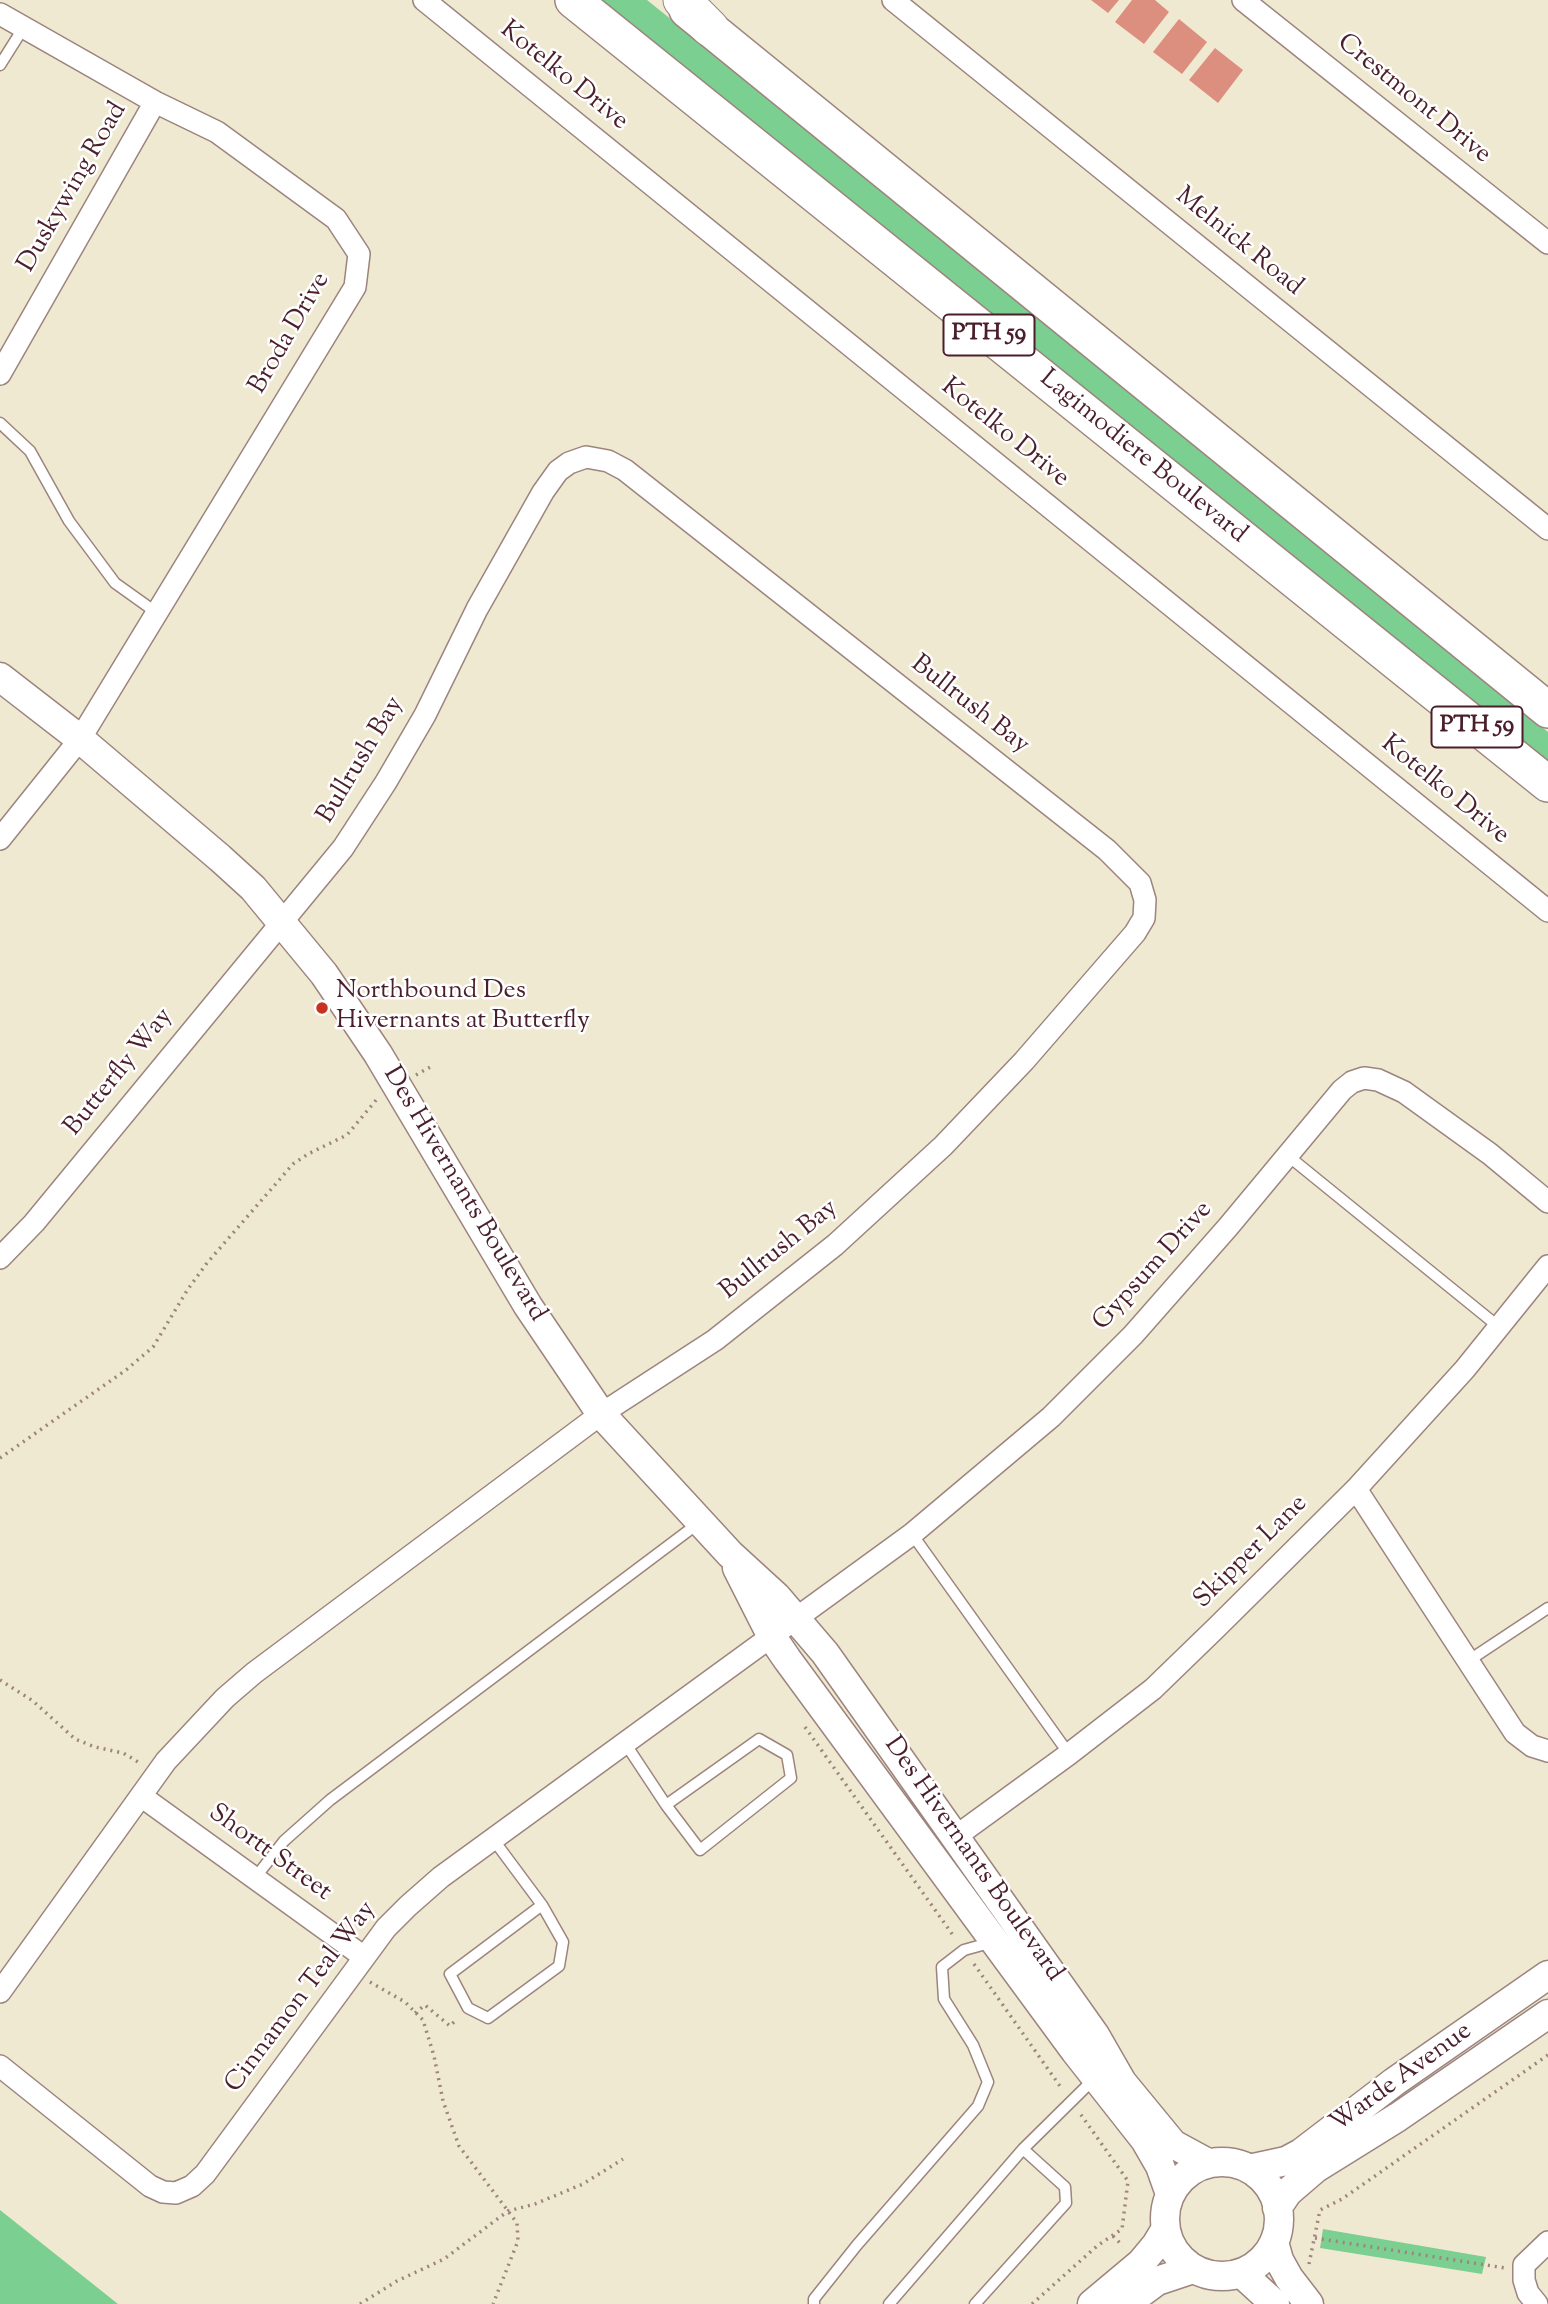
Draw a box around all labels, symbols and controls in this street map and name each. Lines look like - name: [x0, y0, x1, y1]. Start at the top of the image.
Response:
- street label: Kotelko Drive: [493, 16, 633, 138]
- street label: Crestmont Drive: [1330, 28, 1496, 172]
- street label: Duskywing Road: [13, 97, 135, 279]
- street label: Melnick Road: [1168, 182, 1308, 304]
- street label: Broda Drive: [244, 268, 338, 400]
- road number: PTH 59: [944, 314, 1034, 356]
- street label: Lagimodiere Boulevard: [1032, 365, 1252, 551]
- street label: Kotelko Drive: [934, 373, 1074, 495]
- street label: Bullrush Bay: [903, 650, 1035, 762]
- street label: Bullrush Bay: [312, 692, 412, 830]
- road number: PTH 59: [1432, 706, 1522, 748]
- street label: Kotelko Drive: [1374, 730, 1514, 852]
- place label: Northbound Des Hivernants at Butterfly: [336, 977, 590, 1038]
- marker: Northbound Des Hivernants at Butterfly: [314, 1000, 330, 1016]
- street label: Butterfly Way: [59, 1003, 181, 1143]
- street label: Des Hivernants Boulevard: [374, 1062, 552, 1328]
- street label: Bullrush Bay: [715, 1194, 845, 1308]
- street label: Gypsum Drive: [1088, 1196, 1220, 1338]
- street label: Skipper Lane: [1189, 1490, 1315, 1616]
- street label: Des Hivernants Boulevard: [875, 1731, 1069, 1989]
- street label: Shortt Street: [201, 1799, 337, 1909]
- street label: Cinnamon Teal Way: [220, 1896, 384, 2100]
- street label: Warde Avenue: [1325, 2017, 1479, 2141]

